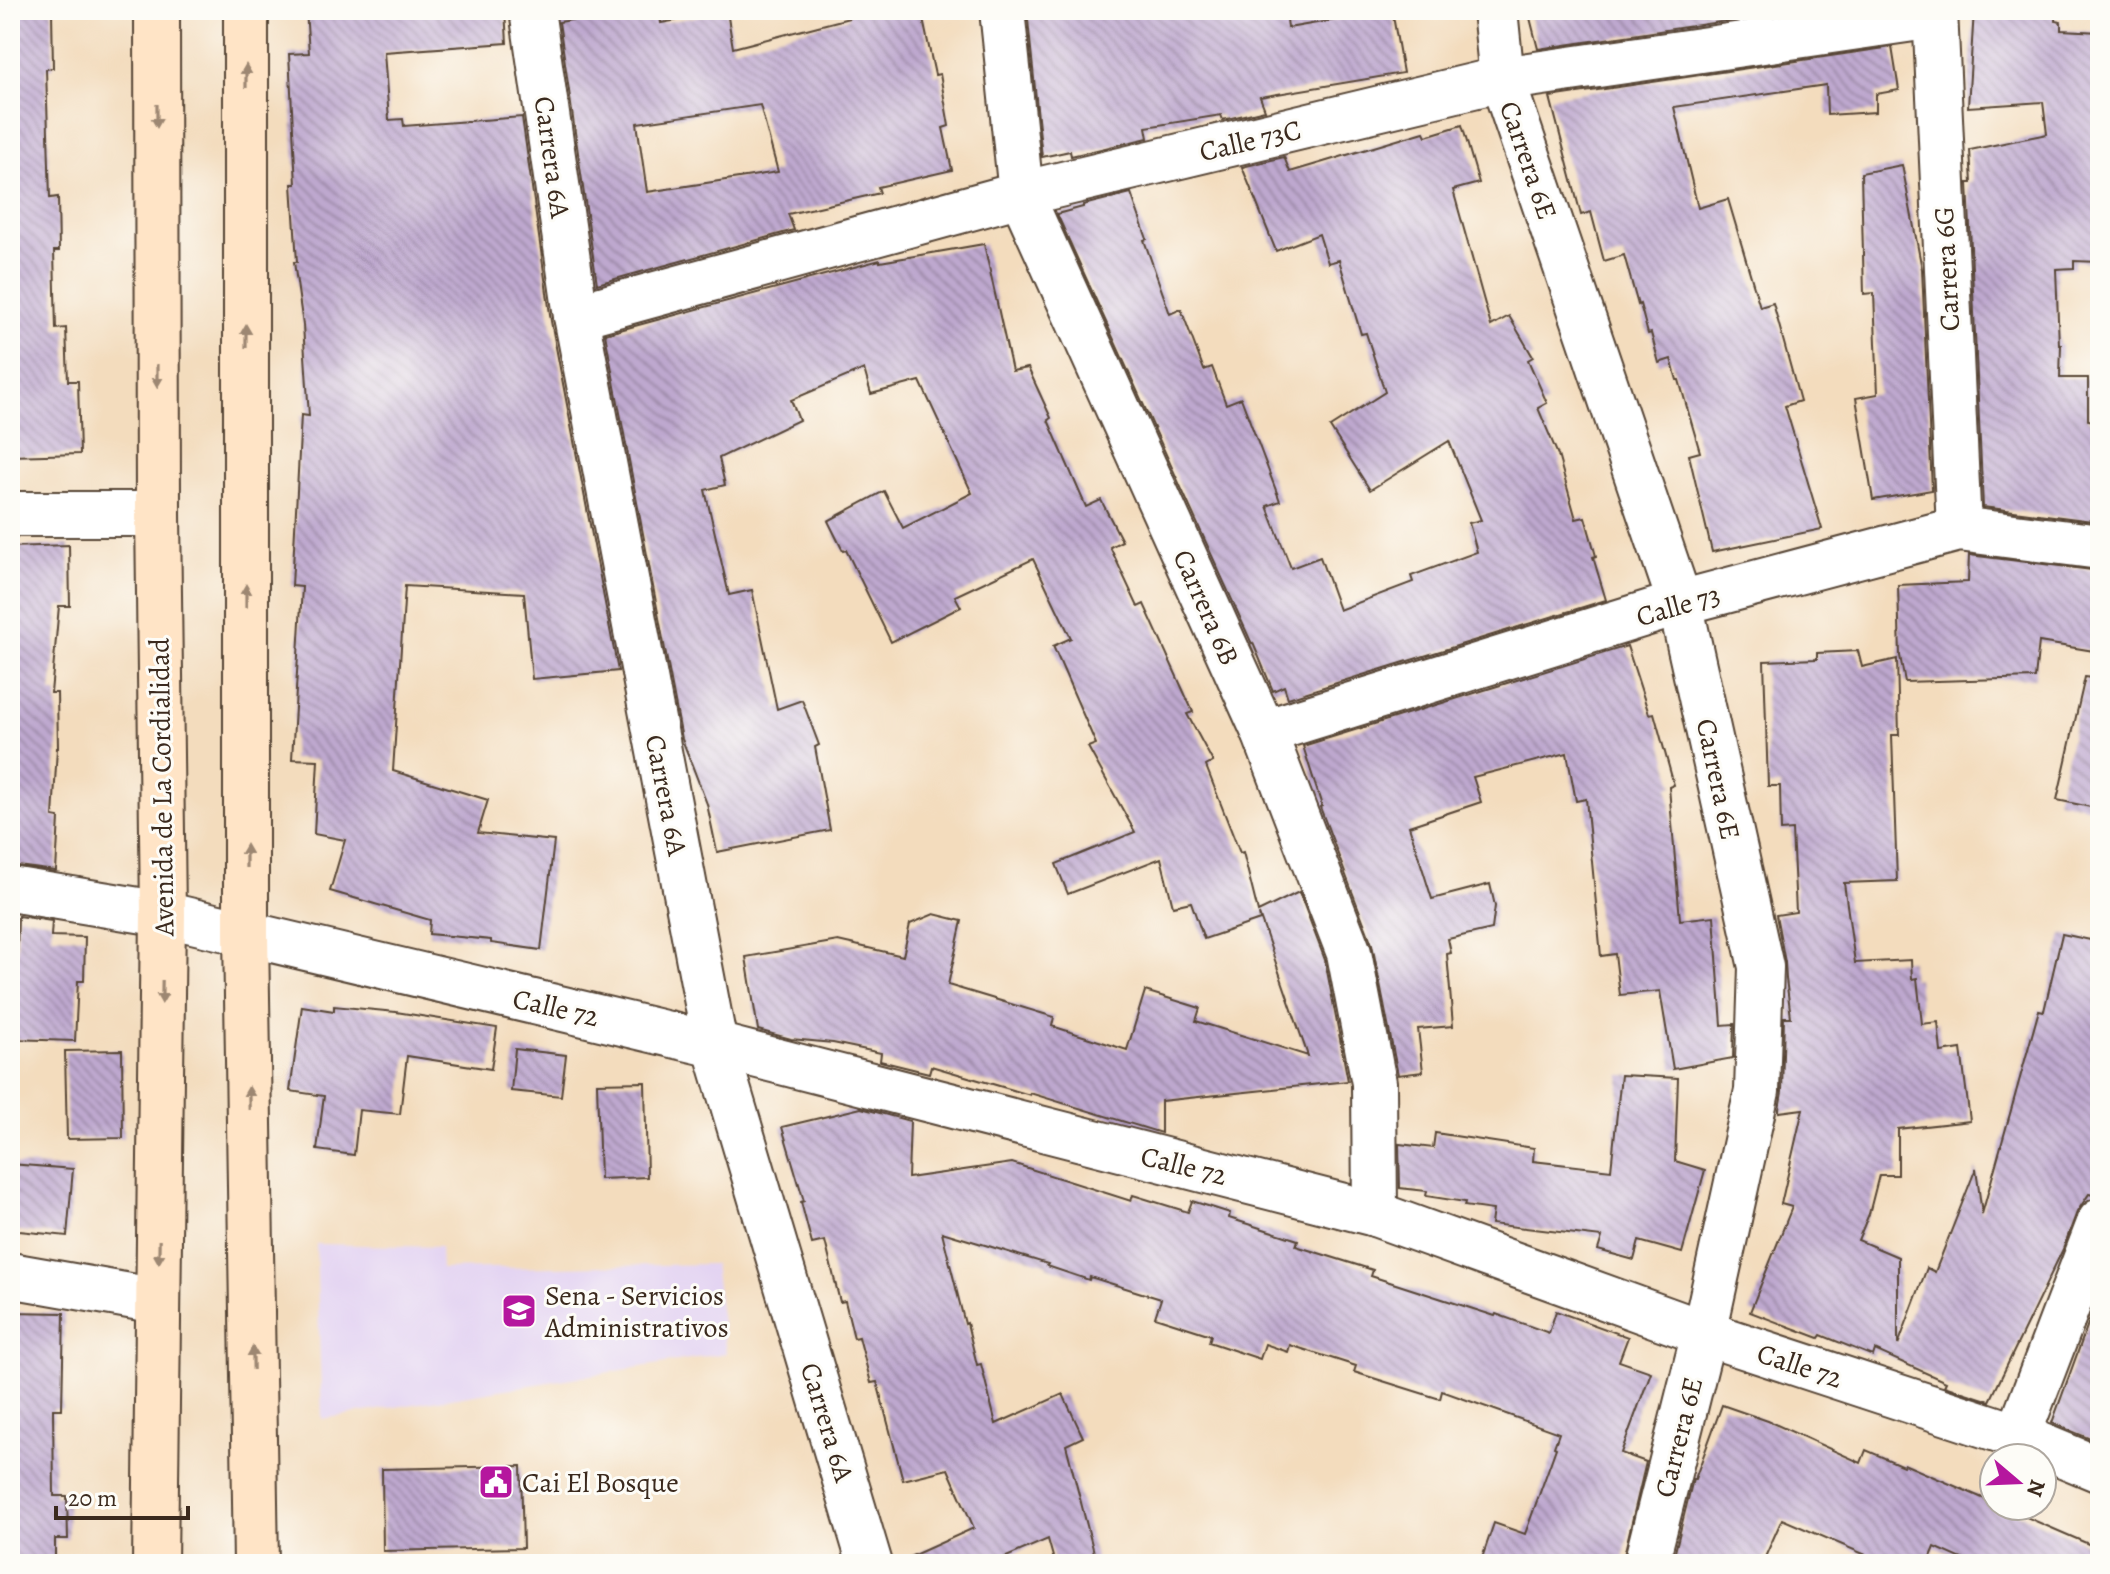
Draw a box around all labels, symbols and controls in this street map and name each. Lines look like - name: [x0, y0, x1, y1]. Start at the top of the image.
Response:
- one-way arrow: [240, 63, 252, 88]
- street label: Carrera 6A: [525, 94, 579, 221]
- street label: Carrera 6E: [1490, 96, 1566, 225]
- one-way arrow: [151, 104, 163, 129]
- street label: Calle 73C: [1196, 111, 1305, 171]
- street label: Carrera 6G: [1925, 206, 1969, 332]
- one-way arrow: [240, 323, 252, 348]
- one-way arrow: [151, 364, 163, 389]
- street label: Carrera 6B: [1164, 544, 1248, 671]
- street label: Calle 73: [1632, 576, 1725, 636]
- one-way arrow: [240, 583, 252, 608]
- street label: Avenida de La Cordialidad: [140, 637, 184, 937]
- street label: Carrera 6E: [1687, 715, 1749, 843]
- street label: Carrera 6A: [636, 731, 696, 860]
- one-way arrow: [240, 843, 252, 868]
- one-way arrow: [156, 980, 169, 1005]
- street label: Calle 72: [509, 980, 603, 1036]
- one-way arrow: [243, 1085, 255, 1110]
- street label: Calle 72: [1137, 1137, 1231, 1195]
- one-way arrow: [153, 1240, 165, 1265]
- place label: Sena - Servicios Administrativos: [544, 1277, 729, 1347]
- school or university icon: Sena - Servicios Administrativos: [500, 1292, 538, 1330]
- street label: Calle 72: [1752, 1334, 1847, 1398]
- one-way arrow: [247, 1345, 259, 1370]
- street label: Carrera 6A: [791, 1358, 863, 1487]
- street label: Carrera 6E: [1646, 1373, 1712, 1501]
- north arrow: [1978, 1442, 2058, 1522]
- public building icon: Cai El Bosque: [477, 1463, 515, 1501]
- place label: Cai El Bosque: [522, 1464, 679, 1502]
- scale bar: [56, 1470, 188, 1520]
- text: N: [2019, 1476, 2053, 1501]
- text: 20 m: [68, 1482, 117, 1514]

